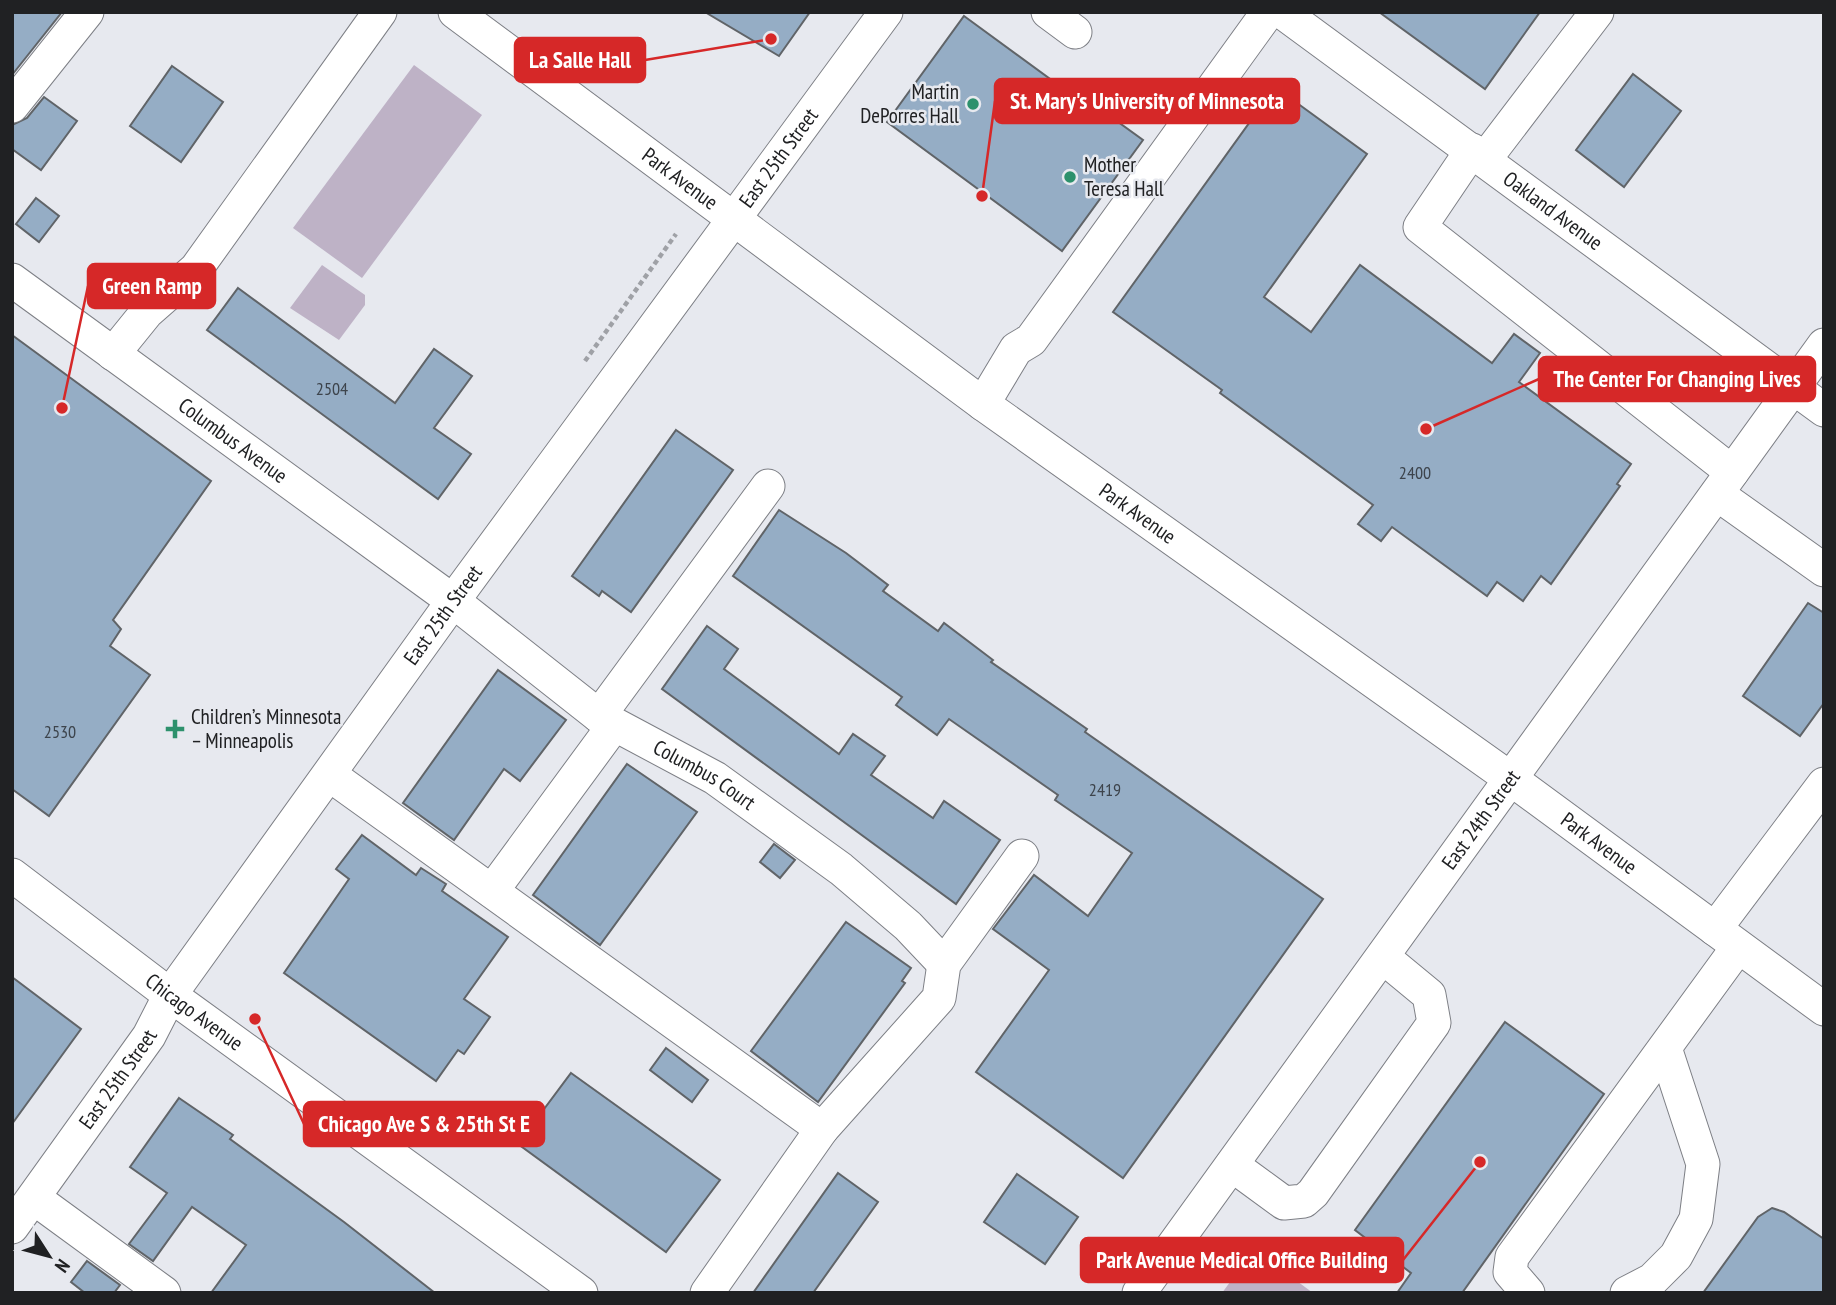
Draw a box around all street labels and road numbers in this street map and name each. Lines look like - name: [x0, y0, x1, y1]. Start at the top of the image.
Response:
- street label: East 25th Street: [733, 103, 824, 213]
- street label: Park Avenue: [637, 141, 723, 216]
- street label: Oakland Avenue: [1498, 165, 1608, 256]
- street label: Columbus Avenue: [173, 392, 293, 489]
- street label: Park Avenue: [1094, 477, 1181, 550]
- street label: East 25th Street: [398, 559, 488, 670]
- street label: Columbus Court: [649, 733, 761, 816]
- street label: East 24th Street: [1436, 764, 1526, 875]
- street label: Park Avenue: [1556, 806, 1642, 880]
- street label: Chicago Avenue: [140, 967, 249, 1057]
- street label: East 25th Street: [73, 1025, 163, 1134]

